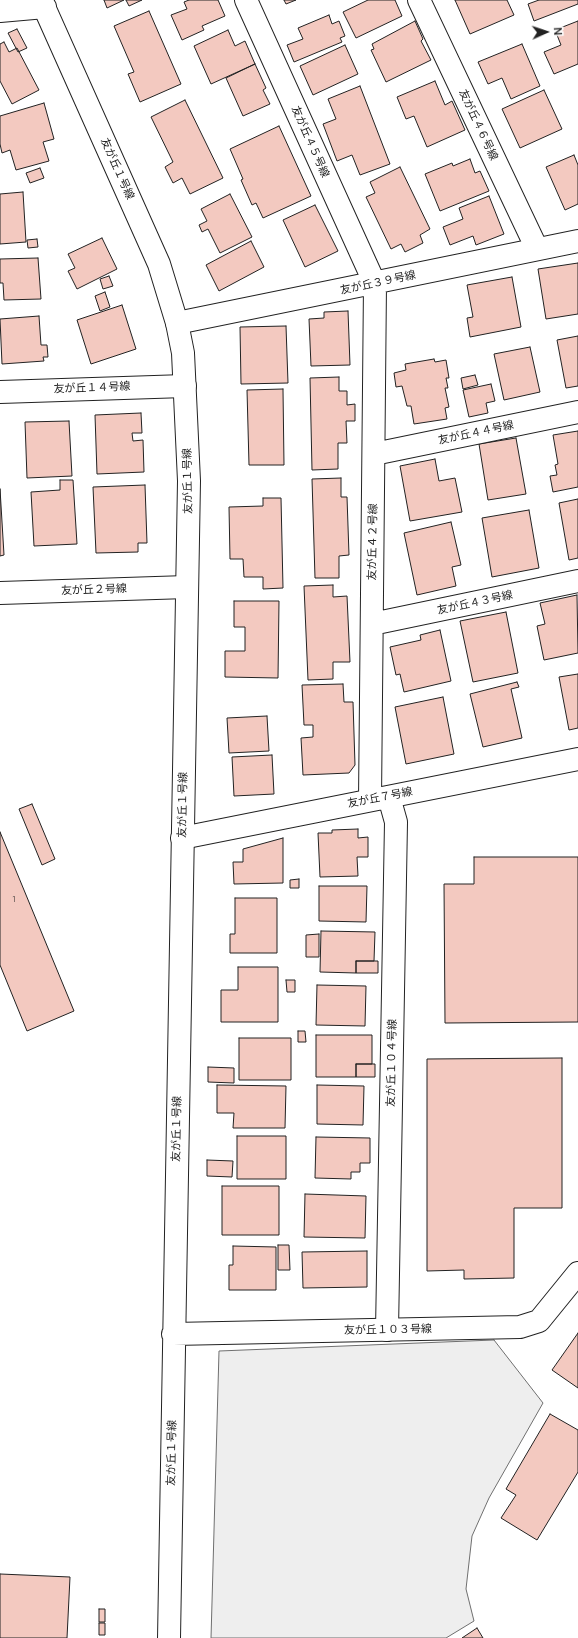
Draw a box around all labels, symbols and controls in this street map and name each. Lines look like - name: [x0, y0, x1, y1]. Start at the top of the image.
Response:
- north arrow: [526, 12, 566, 52]
- text: N: [551, 27, 566, 36]
- street label: 友が丘４６号線: [456, 87, 500, 163]
- street label: 友が丘４５号線: [288, 104, 332, 180]
- street label: 友が丘１号線: [98, 136, 136, 202]
- street label: 友が丘３９号線: [339, 269, 417, 297]
- street label: 友が丘１４号線: [53, 380, 131, 396]
- street label: 友が丘４４号線: [437, 419, 515, 447]
- street label: 友が丘１号線: [181, 448, 195, 514]
- street label: 友が丘４２号線: [366, 503, 380, 581]
- street label: 友が丘２号線: [61, 582, 127, 598]
- street label: 友が丘４３号線: [436, 589, 514, 617]
- street label: 友が丘１号線: [176, 772, 190, 838]
- street label: 友が丘７号線: [346, 785, 414, 811]
- house number: 1: [12, 894, 16, 904]
- street label: 友が丘１０４号線: [385, 1019, 399, 1107]
- street label: 友が丘１号線: [170, 1096, 184, 1162]
- street label: 友が丘１０３号線: [344, 1323, 432, 1337]
- street label: 友が丘１号線: [165, 1420, 179, 1486]

